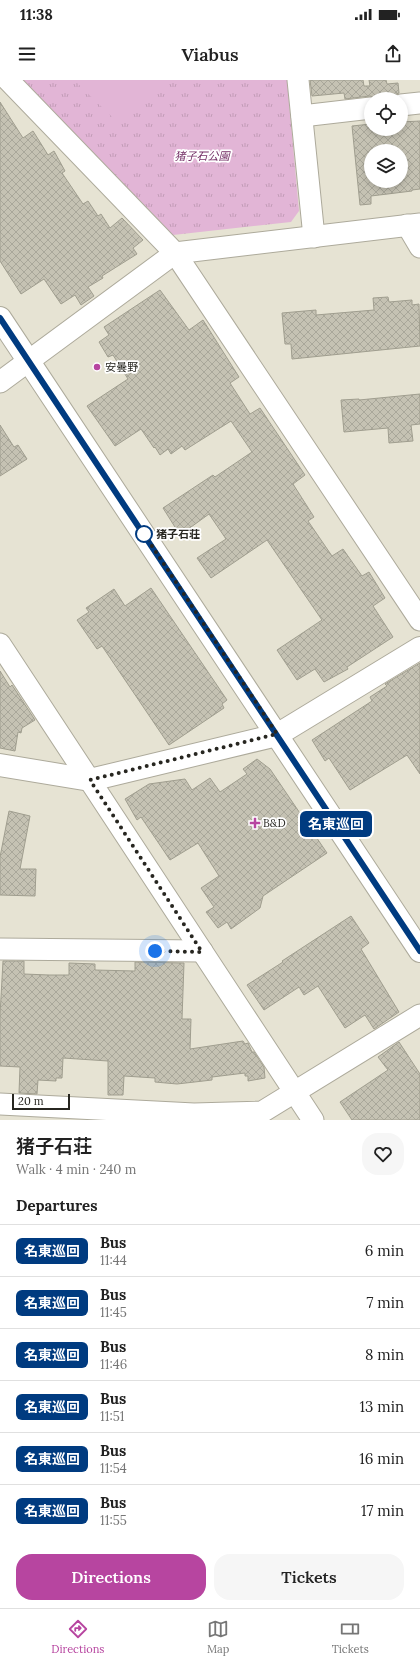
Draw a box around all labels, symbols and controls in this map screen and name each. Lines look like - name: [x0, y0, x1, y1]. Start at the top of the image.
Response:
- text: 11:38: [20, 5, 53, 24]
- icon: menu: [16, 43, 38, 65]
- text: Viabus: [182, 43, 238, 66]
- icon: share: [382, 43, 404, 65]
- map controls: [364, 92, 408, 188]
- button: locate: [364, 92, 408, 136]
- button: layers: [364, 144, 408, 188]
- park label: 猪子石公園: [175, 149, 231, 163]
- place label: 安曇野: [105, 360, 138, 374]
- marker: 安曇野: [92, 362, 102, 372]
- marker: 猪子石荘: [135, 525, 153, 543]
- place label: 猪子石荘: [156, 527, 200, 541]
- line badge: 名東巡回: [308, 811, 364, 837]
- text: 名東巡回: [308, 815, 364, 833]
- place label: B&D: [263, 816, 286, 830]
- marker: B&D: [250, 818, 260, 828]
- your location: [145, 941, 165, 961]
- scale bar: [12, 1092, 70, 1111]
- text: 20 m: [18, 1094, 43, 1108]
- button: heart: [362, 1133, 404, 1175]
- text: 猪子石荘: [16, 1134, 92, 1158]
- text: Walk · 4 min · 240 m: [16, 1161, 136, 1178]
- text: Departures: [16, 1196, 97, 1215]
- text: Bus: [100, 1233, 126, 1252]
- text: 6 min: [365, 1241, 404, 1260]
- text: 名東巡回: [24, 1242, 80, 1260]
- text: 11:44: [100, 1252, 127, 1269]
- text: Bus: [100, 1285, 126, 1304]
- text: 7 min: [366, 1293, 404, 1312]
- text: 名東巡回: [24, 1294, 80, 1312]
- text: 11:45: [100, 1304, 127, 1321]
- text: Bus: [100, 1337, 126, 1356]
- text: 8 min: [365, 1345, 404, 1364]
- text: 名東巡回: [24, 1346, 80, 1364]
- text: 11:46: [100, 1356, 127, 1373]
- text: Bus: [100, 1389, 126, 1408]
- text: 13 min: [360, 1397, 404, 1416]
- text: 名東巡回: [24, 1398, 80, 1416]
- text: 11:51: [100, 1408, 125, 1425]
- text: Bus: [100, 1441, 126, 1460]
- text: 16 min: [359, 1449, 404, 1468]
- text: 名東巡回: [24, 1450, 80, 1468]
- text: 11:54: [100, 1460, 127, 1477]
- text: Bus: [100, 1493, 126, 1512]
- text: 17 min: [361, 1501, 404, 1520]
- text: 名東巡回: [24, 1502, 80, 1520]
- text: 11:55: [100, 1512, 127, 1529]
- button: Directions: [16, 1554, 206, 1600]
- button: Tickets: [214, 1554, 404, 1600]
- tab: Directions: [51, 1618, 104, 1656]
- tab: Map: [207, 1618, 229, 1656]
- tab: Tickets: [332, 1618, 369, 1656]

